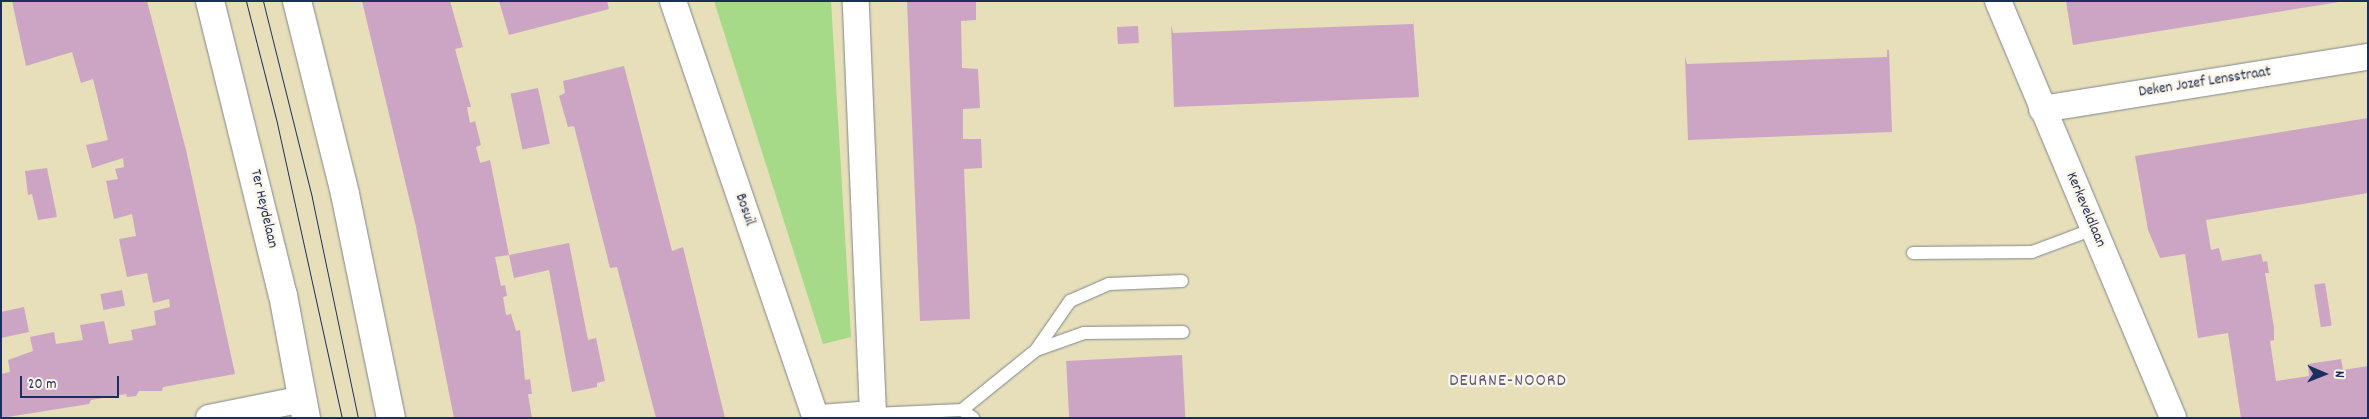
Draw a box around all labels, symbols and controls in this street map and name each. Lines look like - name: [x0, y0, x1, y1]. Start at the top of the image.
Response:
- street label: Deken Jozef Lensstraat: [2138, 64, 2272, 102]
- street label: Ter Heydelaan: [245, 168, 281, 250]
- street label: Kerkeveldlaan: [2061, 170, 2109, 250]
- street label: Bosuil: [730, 192, 758, 228]
- north arrow: [2299, 349, 2349, 399]
- scale bar: [22, 366, 121, 398]
- district label: DEURNE-NOORD: [1448, 371, 1568, 393]
- text: N: [2329, 371, 2349, 378]
- text: 20 m: [28, 374, 56, 396]

